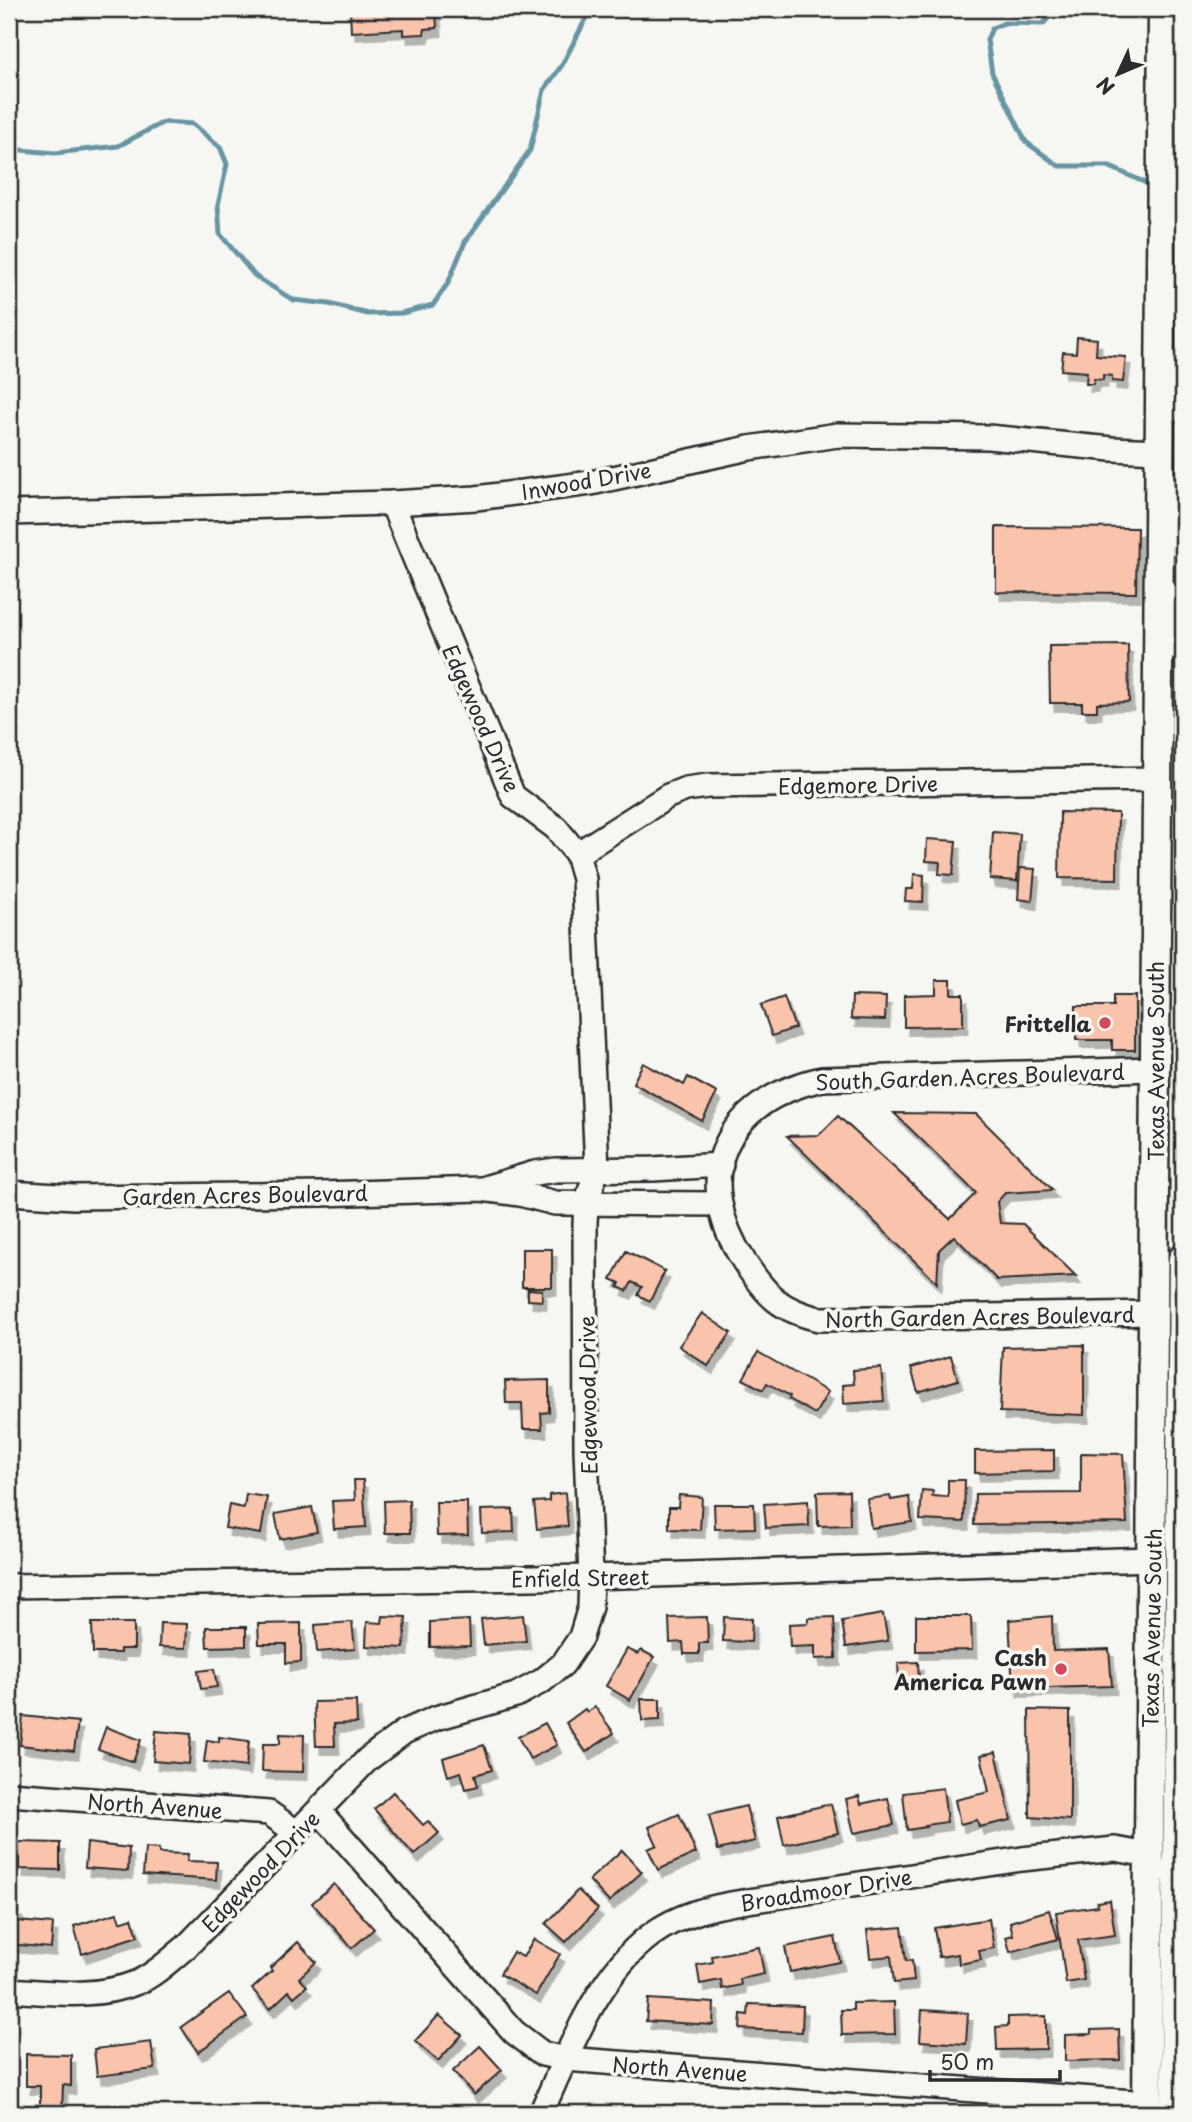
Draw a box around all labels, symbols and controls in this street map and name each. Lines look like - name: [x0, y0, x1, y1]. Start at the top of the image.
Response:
- north arrow: [1084, 38, 1154, 108]
- text: N: [1090, 71, 1120, 102]
- street label: Inwood Drive: [518, 453, 654, 507]
- street label: Edgewood Drive: [435, 639, 529, 797]
- street label: Edgemore Drive: [778, 767, 938, 801]
- street label: Texas Avenue South: [1139, 961, 1171, 1161]
- place label: Frittella: [1004, 1007, 1091, 1039]
- marker: Frittella: [1097, 1015, 1113, 1031]
- street label: South Garden Acres Boulevard: [815, 1055, 1125, 1097]
- street label: Garden Acres Boulevard: [122, 1176, 368, 1212]
- street label: North Garden Acres Boulevard: [825, 1297, 1135, 1335]
- street label: Edgewood Drive: [570, 1315, 604, 1475]
- street label: Texas Avenue South: [1133, 1528, 1169, 1728]
- street label: Enfield Street: [511, 1560, 649, 1594]
- place label: Cash America Pawn: [893, 1641, 1047, 1697]
- marker: Cash America Pawn: [1053, 1661, 1069, 1677]
- street label: North Avenue: [86, 1784, 224, 1826]
- street label: Edgewood Drive: [193, 1803, 327, 1939]
- street label: Broadmoor Drive: [738, 1860, 914, 1918]
- scale bar: [930, 2038, 1059, 2082]
- text: 50 m: [940, 2045, 994, 2077]
- street label: North Avenue: [611, 2047, 749, 2089]

